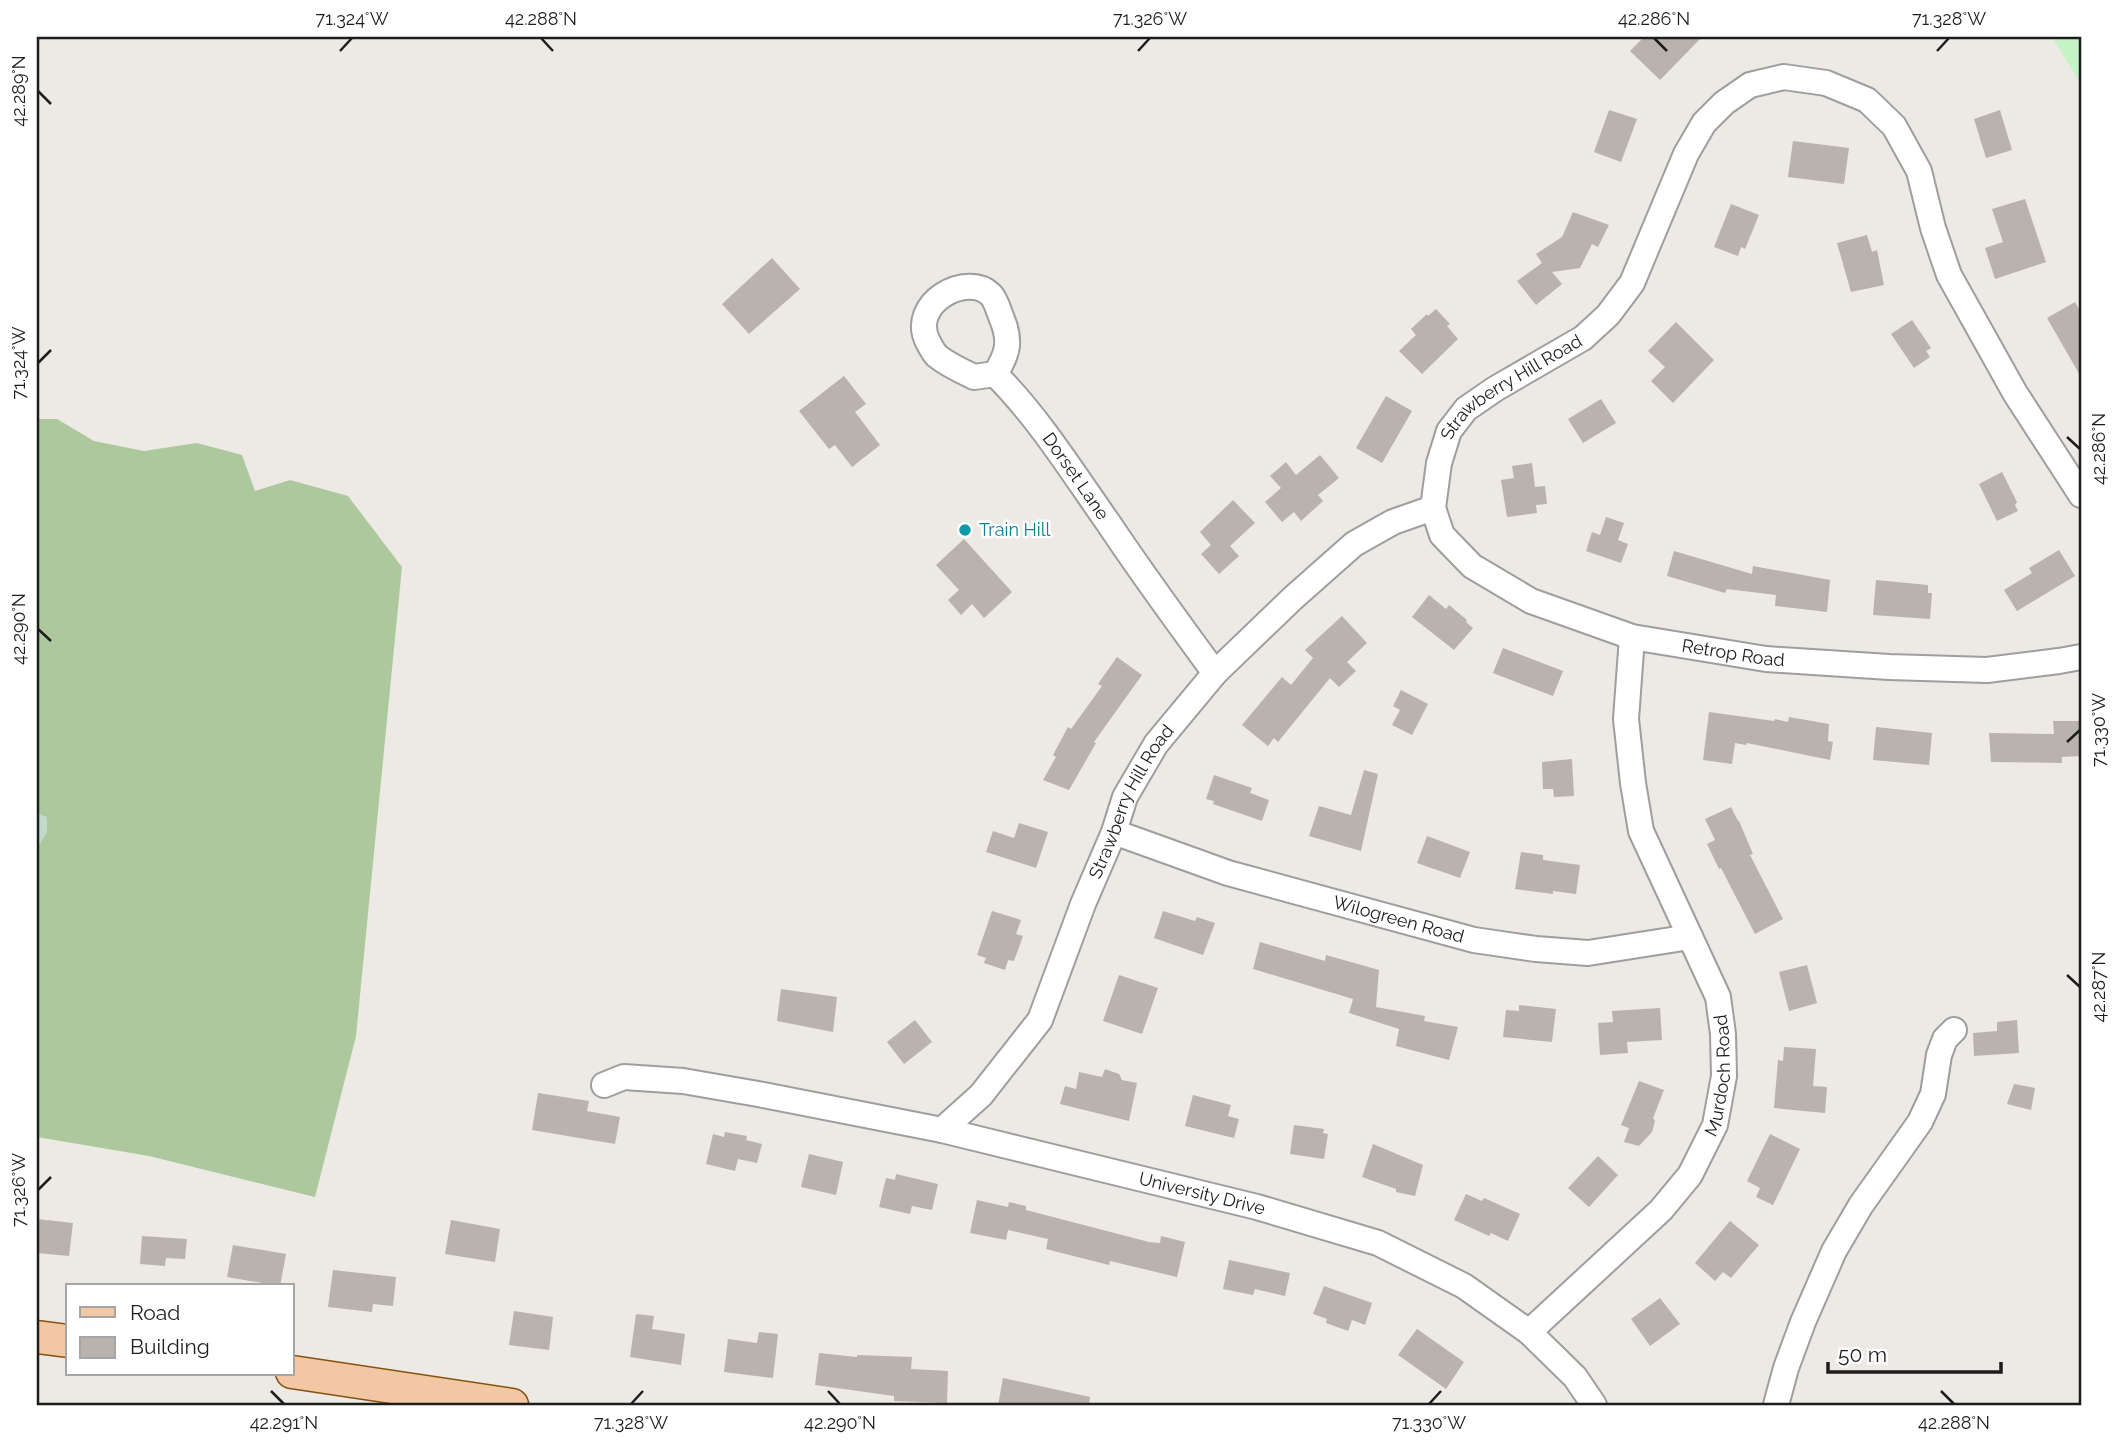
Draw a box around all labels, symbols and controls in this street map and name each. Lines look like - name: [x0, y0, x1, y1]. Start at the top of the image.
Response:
- text: 71.324°W: [316, 8, 389, 29]
- text: 42.288°N: [505, 8, 577, 29]
- text: 71.326°W: [1113, 8, 1187, 29]
- text: 42.286°N: [1618, 8, 1690, 29]
- text: 71.328°W: [1912, 8, 1986, 29]
- text: 42.289°N: [8, 55, 29, 127]
- text: 71.324°W: [8, 326, 29, 399]
- street label: Strawberry Hill Road: [1436, 330, 1585, 442]
- text: 42.286°N: [2088, 413, 2109, 485]
- street label: Dorset Lane: [1039, 428, 1114, 524]
- place label: Train Hill: [979, 519, 1051, 540]
- marker: Train Hill: [957, 522, 973, 538]
- text: 42.290°N: [8, 593, 29, 665]
- street label: Retrop Road: [1680, 634, 1785, 670]
- text: 71.330°W: [2088, 693, 2109, 767]
- street label: Strawberry Hill Road: [1084, 720, 1178, 882]
- street label: Wilogreen Road: [1331, 891, 1467, 947]
- text: 42.287°N: [2088, 952, 2109, 1022]
- street label: Murdoch Road: [1700, 1013, 1734, 1140]
- text: 71.326°W: [8, 1153, 29, 1227]
- street label: University Drive: [1137, 1167, 1268, 1219]
- legend: [66, 1284, 294, 1376]
- text: Road: [130, 1300, 180, 1325]
- scale bar: [1828, 1330, 2001, 1374]
- text: Building: [130, 1334, 210, 1359]
- text: 50 m: [1838, 1342, 1887, 1367]
- text: 42.291°N: [250, 1412, 318, 1433]
- text: 71.328°W: [594, 1412, 668, 1433]
- text: 42.290°N: [804, 1412, 876, 1433]
- text: 71.330°W: [1392, 1412, 1466, 1433]
- text: 42.288°N: [1918, 1412, 1990, 1433]

